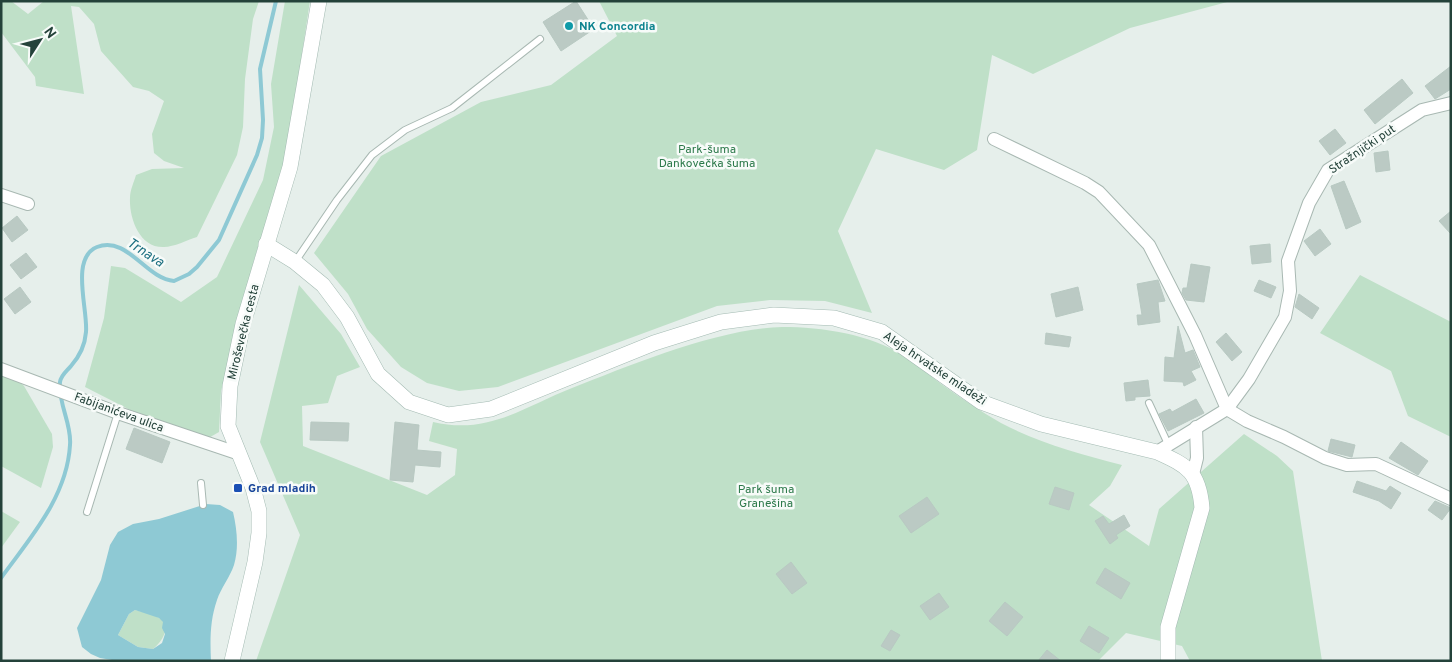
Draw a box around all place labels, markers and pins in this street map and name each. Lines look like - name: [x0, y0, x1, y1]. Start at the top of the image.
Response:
- place label: NK Concordia: [579, 19, 655, 35]
- marker: NK Concordia: [563, 20, 575, 32]
- place label: Grad mladih: [248, 481, 316, 497]
- marker: Grad mladih: [232, 482, 244, 494]

